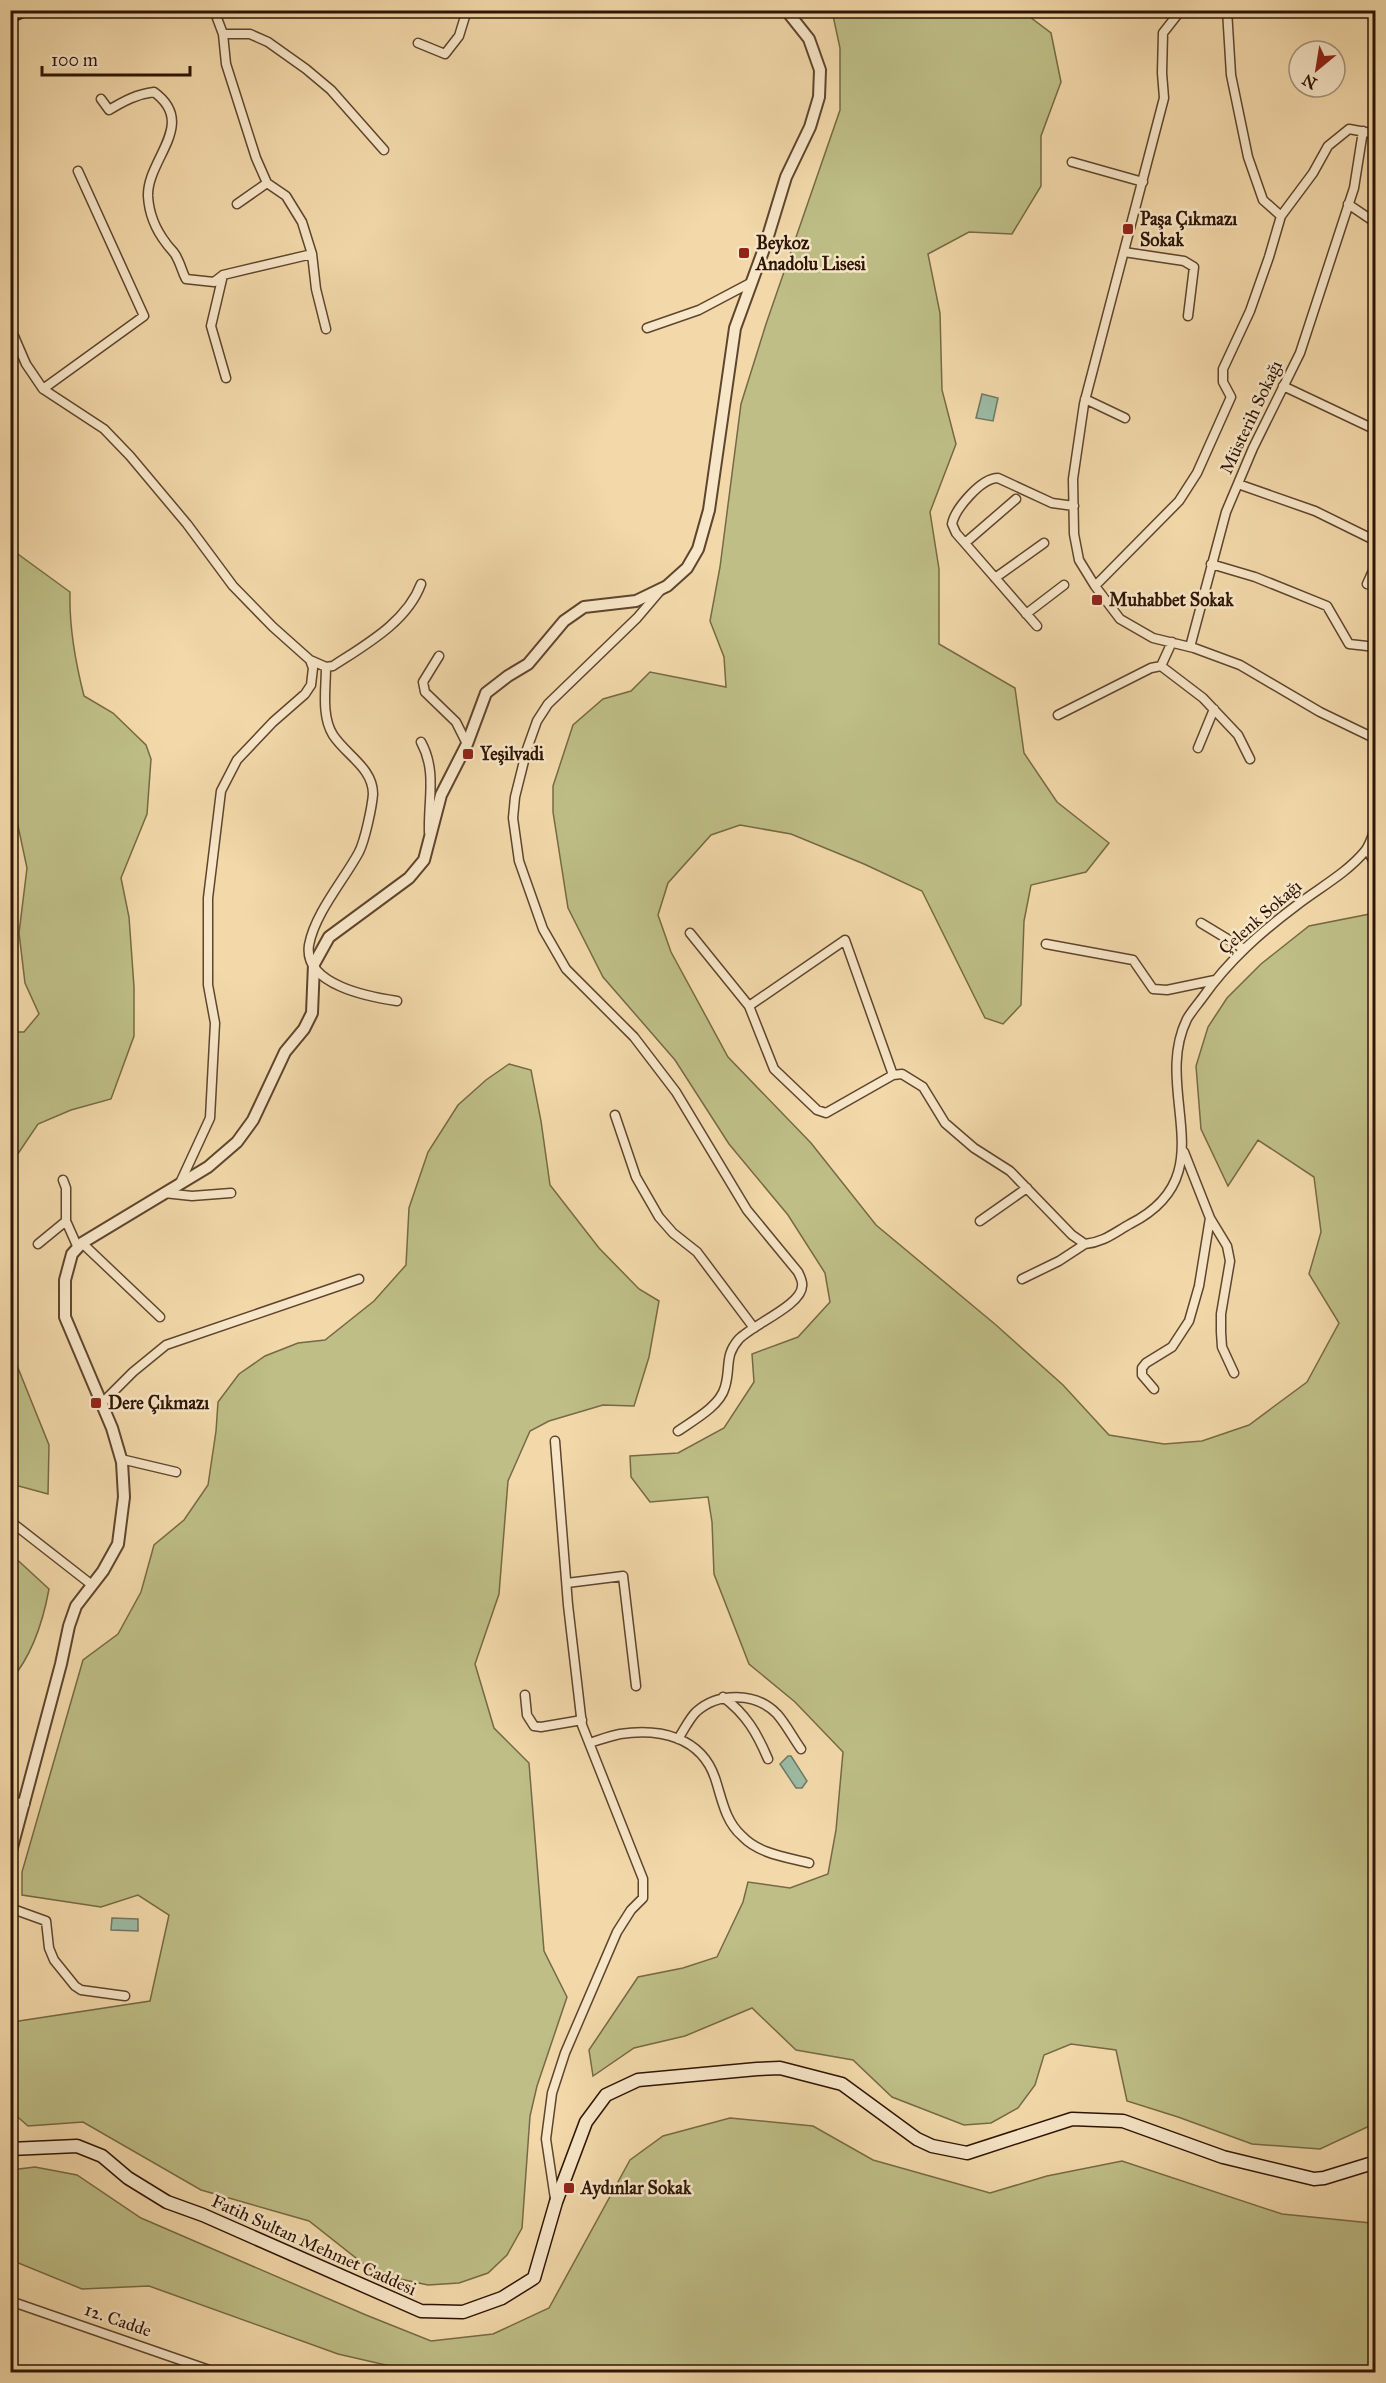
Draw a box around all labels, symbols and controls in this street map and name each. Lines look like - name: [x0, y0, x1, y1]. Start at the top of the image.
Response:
- scale bar: [42, 39, 190, 77]
- north arrow: [1287, 39, 1347, 99]
- text: 100 m: [51, 49, 98, 71]
- text: N: [1299, 70, 1320, 93]
- place label: Paşa Çıkmazı Sokak: [1140, 208, 1238, 251]
- marker: Paşa Çıkmazı Sokak: [1121, 222, 1135, 236]
- place label: Beykoz Anadolu Lisesi: [755, 232, 867, 275]
- marker: Beykoz Anadolu Lisesi: [737, 246, 751, 260]
- street label: Müsterih Sokağı: [1215, 357, 1288, 478]
- place label: Muhabbet Sokak: [1109, 589, 1234, 611]
- marker: Muhabbet Sokak: [1090, 593, 1104, 607]
- place label: Yeşilvadi: [479, 743, 545, 766]
- marker: Yeşilvadi: [461, 747, 475, 761]
- street label: Çelenk Sokağı: [1214, 875, 1307, 960]
- place label: Dere Çıkmazı: [108, 1392, 210, 1415]
- marker: Dere Çıkmazı: [89, 1396, 103, 1410]
- place label: Aydınlar Sokak: [580, 2177, 692, 2200]
- marker: Aydınlar Sokak: [562, 2181, 576, 2195]
- street label: Fatih Sultan Mehmet Caddesi: [208, 2190, 420, 2300]
- street label: 12. Cadde: [82, 2298, 154, 2342]

